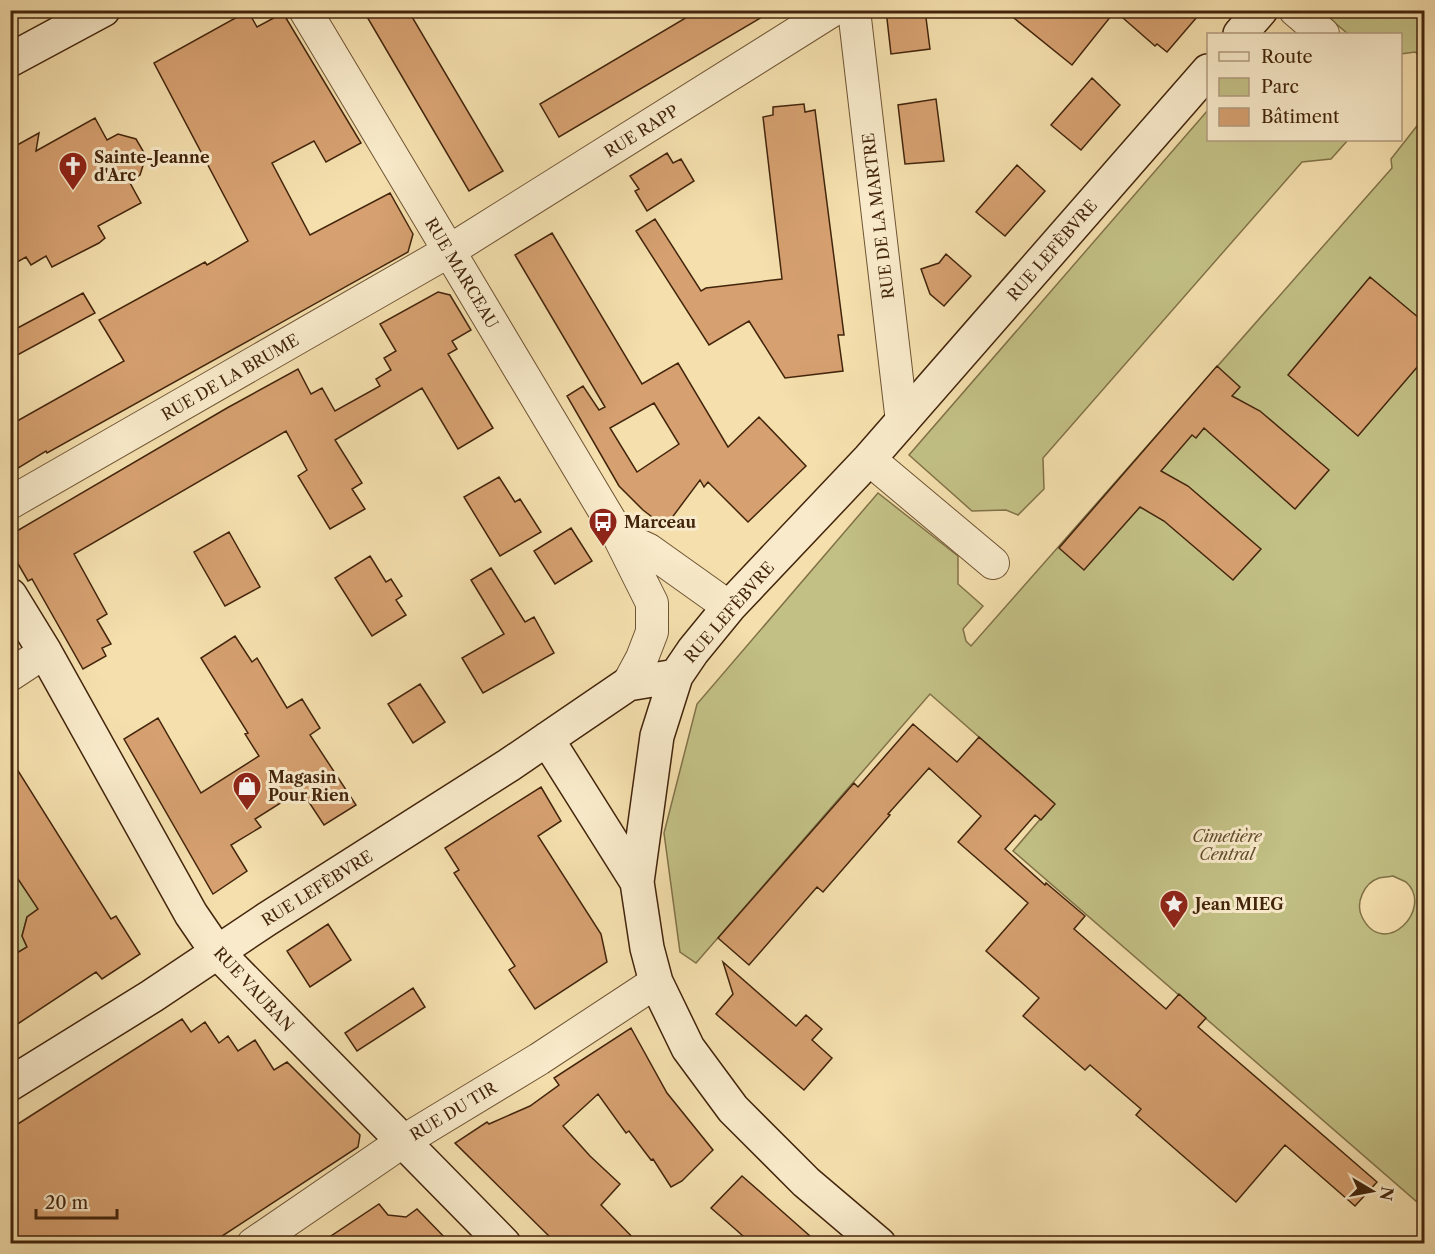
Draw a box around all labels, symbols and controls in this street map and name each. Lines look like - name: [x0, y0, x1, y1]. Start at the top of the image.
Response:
- legend: [1207, 33, 1402, 141]
- text: Route: [1261, 46, 1313, 68]
- text: Parc: [1261, 76, 1299, 98]
- street label: RUE RAPP: [600, 100, 682, 162]
- text: Bâtiment: [1261, 106, 1340, 128]
- street label: RUE DE LA MARTRE: [858, 132, 898, 300]
- place label: Sainte-Jeanne d'Arc: [94, 147, 210, 185]
- church icon: Sainte-Jeanne d'Arc: [57, 150, 89, 192]
- street label: RUE LEFÈBVRE: [1003, 195, 1101, 305]
- street label: RUE MARCEAU: [421, 214, 503, 332]
- street label: RUE DE LA BRUME: [158, 329, 302, 425]
- bus stop icon: Marceau: [587, 506, 619, 548]
- place label: Marceau: [624, 512, 696, 532]
- street label: RUE LEFÈBVRE: [680, 557, 778, 667]
- place label: Magasin Pour Rien: [268, 767, 350, 805]
- shop icon: Magasin Pour Rien: [231, 770, 263, 812]
- park label: Cimetière Central: [1192, 826, 1263, 864]
- street label: RUE LEFÈBVRE: [258, 846, 376, 930]
- place icon: Jean MIEG: [1158, 888, 1190, 930]
- place label: Jean MIEG: [1192, 894, 1284, 914]
- street label: RUE VAUBAN: [210, 943, 298, 1035]
- street label: RUE DU TIR: [406, 1077, 501, 1145]
- north arrow: [1342, 1161, 1402, 1221]
- scale bar: [36, 1182, 117, 1220]
- text: N: [1376, 1185, 1398, 1202]
- text: 20 m: [45, 1192, 89, 1214]

